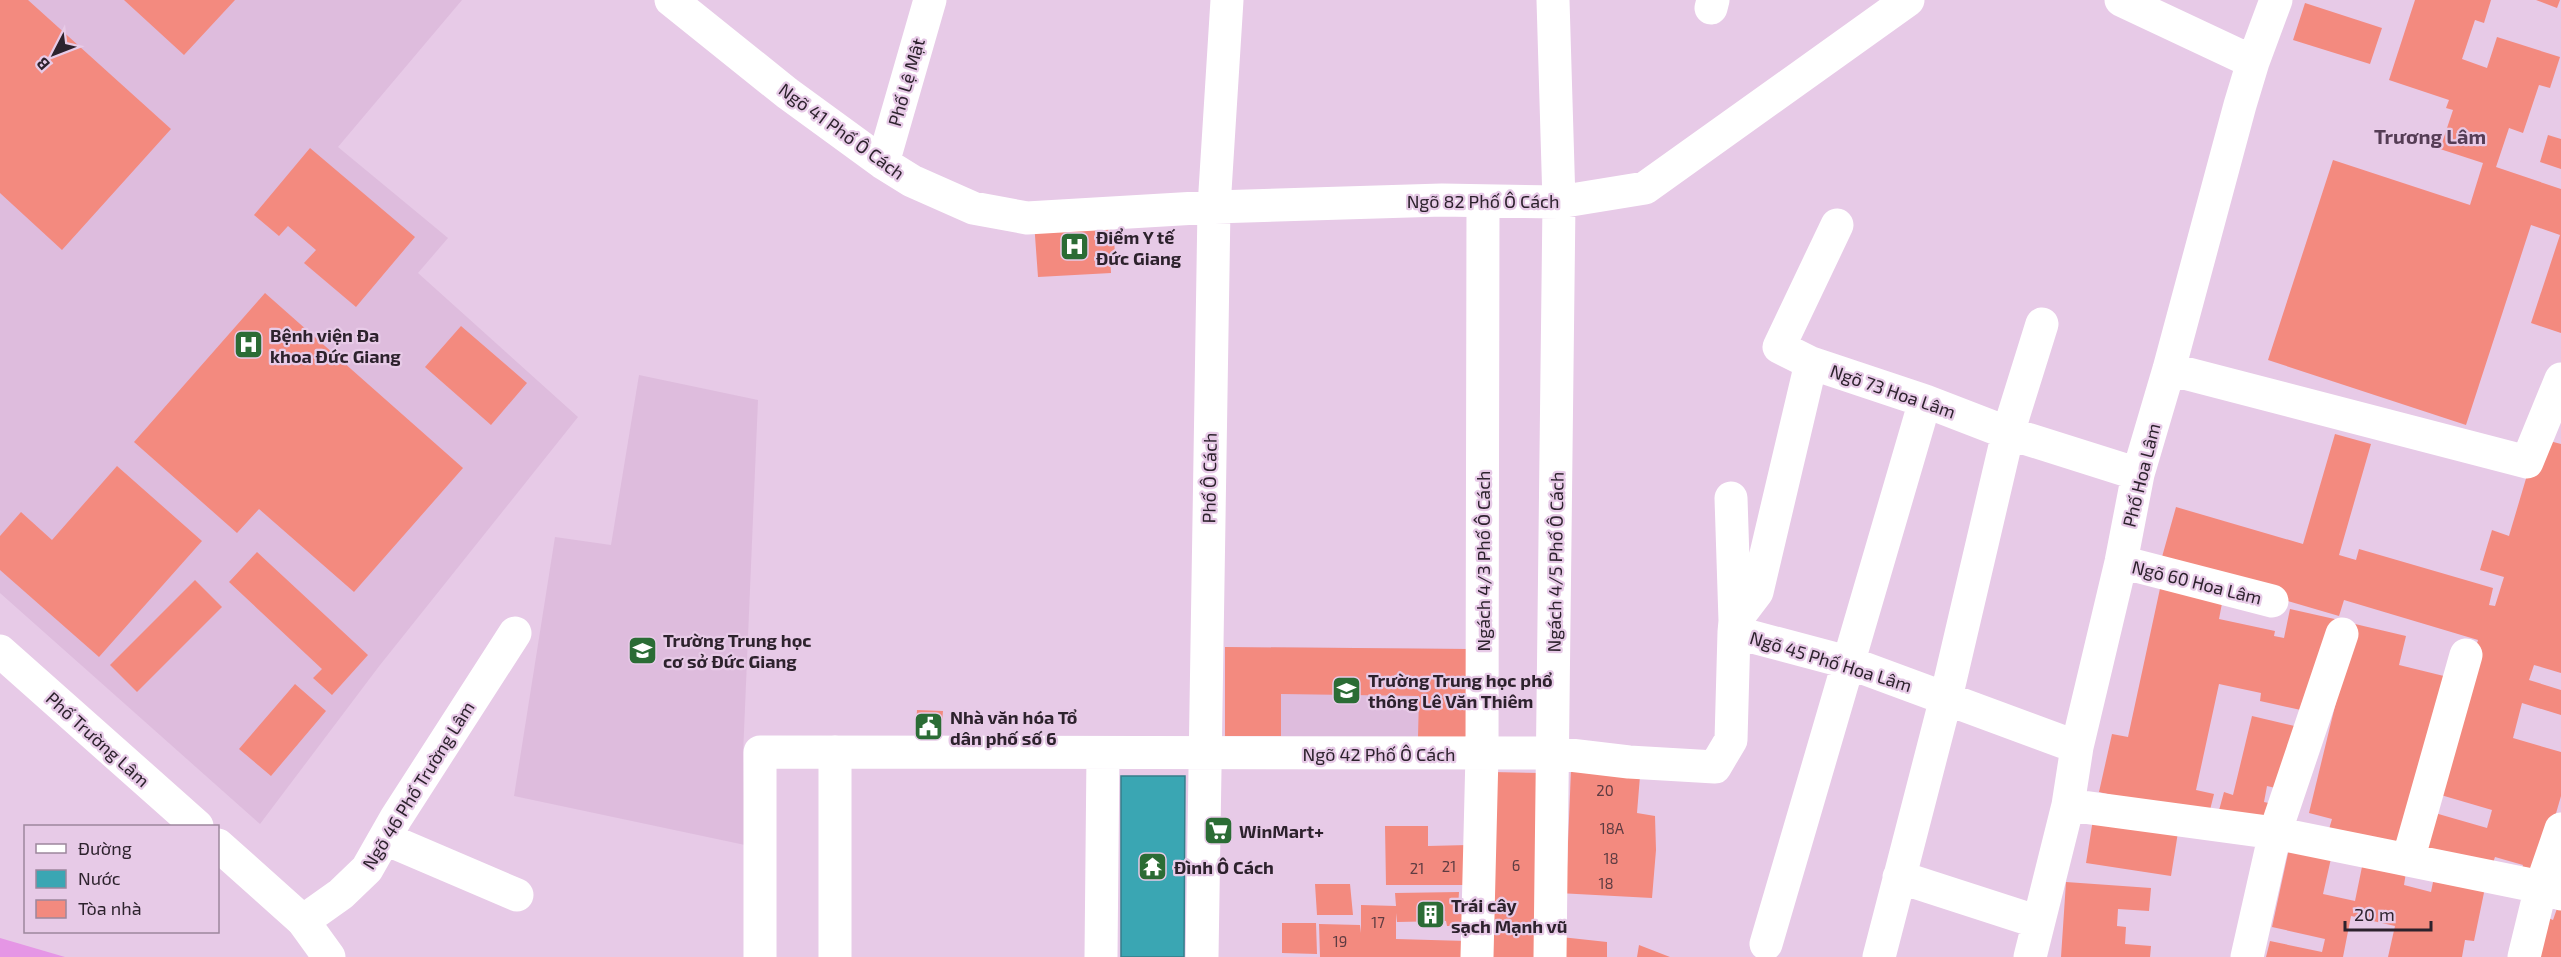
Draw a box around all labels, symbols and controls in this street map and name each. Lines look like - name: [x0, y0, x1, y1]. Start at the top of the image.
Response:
- north arrow: [24, 24, 84, 84]
- street label: Phố Lệ Mật: [883, 35, 929, 129]
- text: B: [32, 54, 53, 75]
- street label: Ngõ 41 Phố Ô Cách: [775, 78, 909, 184]
- district label: Trương Lâm: [2374, 124, 2486, 148]
- street label: Ngõ 82 Phố Ô Cách: [1407, 190, 1559, 212]
- place label: Điểm Y tế Đức Giang: [1096, 226, 1182, 269]
- hospital icon: Điểm Y tế Đức Giang: [1059, 231, 1091, 263]
- place label: Bệnh viện Đa khoa Đức Giang: [270, 324, 401, 367]
- hospital icon: Bệnh viện Đa khoa Đức Giang: [233, 329, 265, 361]
- street label: Ngõ 73 Hoa Lâm: [1827, 359, 1959, 423]
- street label: Phố Hoa Lâm: [2117, 421, 2165, 529]
- street label: Phố Ô Cách: [1197, 432, 1221, 524]
- street label: Ngách 4/3 Phố Ô Cách: [1472, 471, 1494, 651]
- street label: Ngách 4/5 Phố Ô Cách: [1542, 472, 1568, 652]
- street label: Ngõ 60 Hoa Lâm: [2130, 555, 2264, 609]
- street label: Ngõ 45 Phố Hoa Lâm: [1747, 626, 1915, 696]
- place label: Trường Trung học cơ sở Đức Giang: [663, 629, 811, 672]
- school or university icon: Trường Trung học cơ sở Đức Giang: [626, 634, 658, 666]
- place label: Trường Trung học phổ thông Lê Văn Thiêm: [1368, 669, 1553, 712]
- school or university icon: Trường Trung học phổ thông Lê Văn Thiêm: [1331, 674, 1363, 706]
- street label: Phố Trường Lâm: [42, 687, 154, 791]
- street label: Ngõ 46 Phố Trường Lâm: [357, 697, 479, 873]
- place label: Nhà văn hóa Tổ dân phố số 6: [950, 706, 1077, 749]
- public building icon: Nhà văn hóa Tổ dân phố số 6: [913, 711, 945, 743]
- street label: Ngõ 42 Phố Ô Cách: [1303, 743, 1455, 765]
- house number: 20: [1596, 781, 1614, 799]
- supermarket icon: WinMart+: [1202, 815, 1234, 847]
- house number: 18A: [1600, 819, 1625, 837]
- place label: WinMart+: [1239, 820, 1324, 842]
- legend: [24, 825, 219, 933]
- text: Đường: [78, 837, 132, 859]
- house number: 18: [1603, 849, 1619, 867]
- temple icon: Đình Ô Cách: [1137, 851, 1169, 883]
- place label: Đình Ô Cách: [1174, 856, 1274, 878]
- house number: 6: [1512, 856, 1520, 874]
- house number: 21: [1442, 857, 1456, 875]
- house number: 21: [1410, 859, 1424, 877]
- text: Nước: [78, 867, 121, 889]
- house number: 18: [1598, 874, 1614, 892]
- place label: Trái cây sạch Mạnh vũ: [1451, 894, 1567, 937]
- scale bar: [2345, 894, 2430, 932]
- text: Tòa nhà: [78, 897, 142, 919]
- building icon: Trái cây sạch Mạnh vũ: [1414, 899, 1446, 931]
- text: 20 m: [2354, 903, 2395, 925]
- house number: 17: [1371, 913, 1385, 931]
- house number: 19: [1333, 932, 1347, 950]

